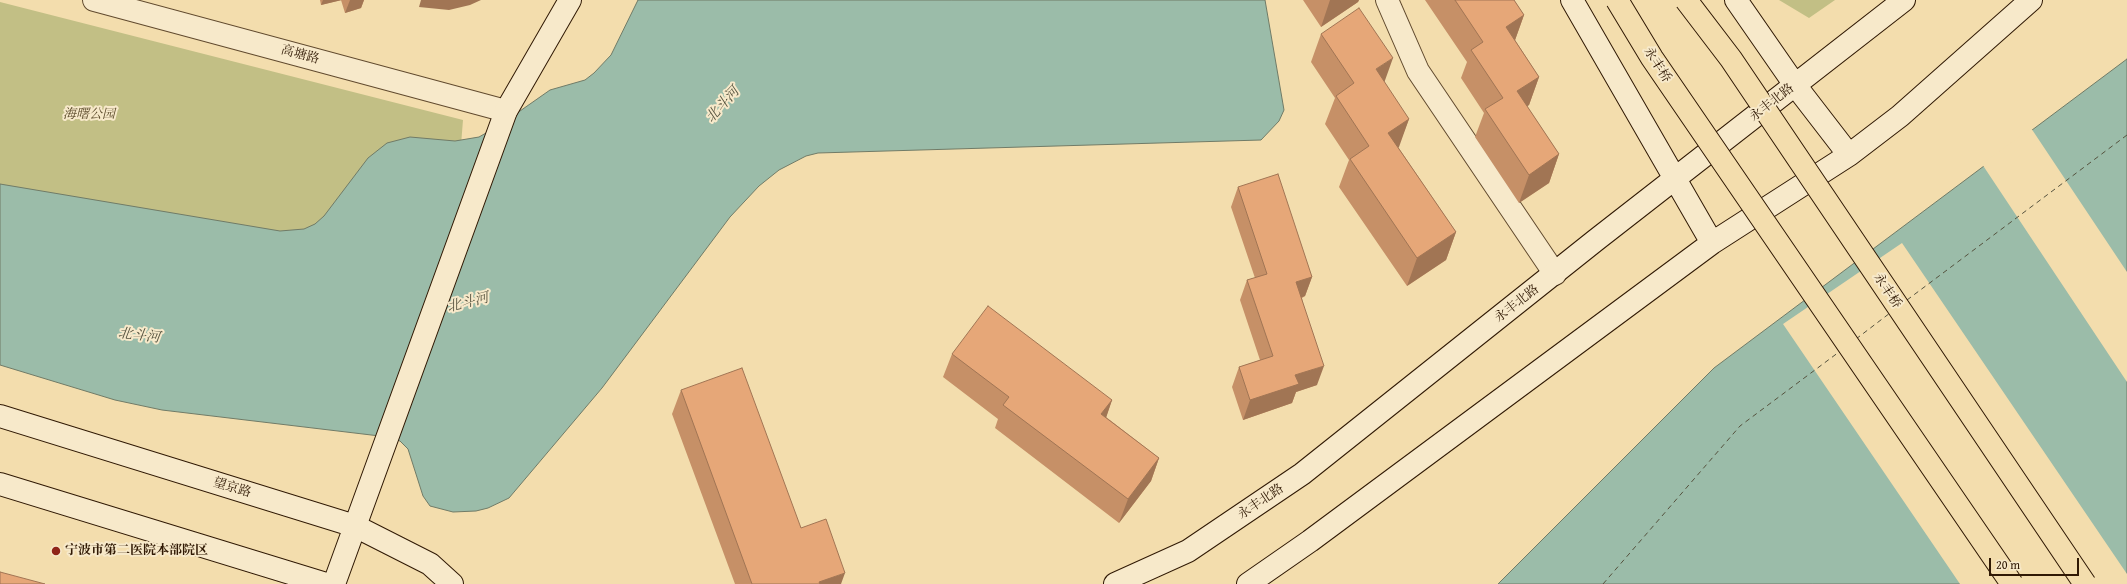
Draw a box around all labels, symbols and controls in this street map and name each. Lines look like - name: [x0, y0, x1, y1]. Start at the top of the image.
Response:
- street label: 高塘路: [279, 42, 321, 68]
- street label: 永丰桥: [1640, 44, 1674, 86]
- street label: 永丰北路: [1747, 81, 1797, 125]
- water label: 北斗河: [703, 84, 743, 126]
- park label: 海曙公园: [63, 107, 115, 123]
- street label: 永丰桥: [1870, 270, 1904, 312]
- street label: 永丰北路: [1492, 282, 1542, 326]
- water label: 北斗河: [446, 290, 490, 316]
- water label: 北斗河: [117, 325, 161, 347]
- street label: 望京路: [211, 475, 253, 501]
- street label: 永丰北路: [1235, 481, 1287, 523]
- place label: 宁波市第二医院本部院区: [65, 543, 208, 559]
- marker: 宁波市第二医院本部院区: [50, 545, 62, 557]
- scale bar: [1991, 550, 2081, 576]
- text: 20 m: [1996, 556, 2020, 573]

